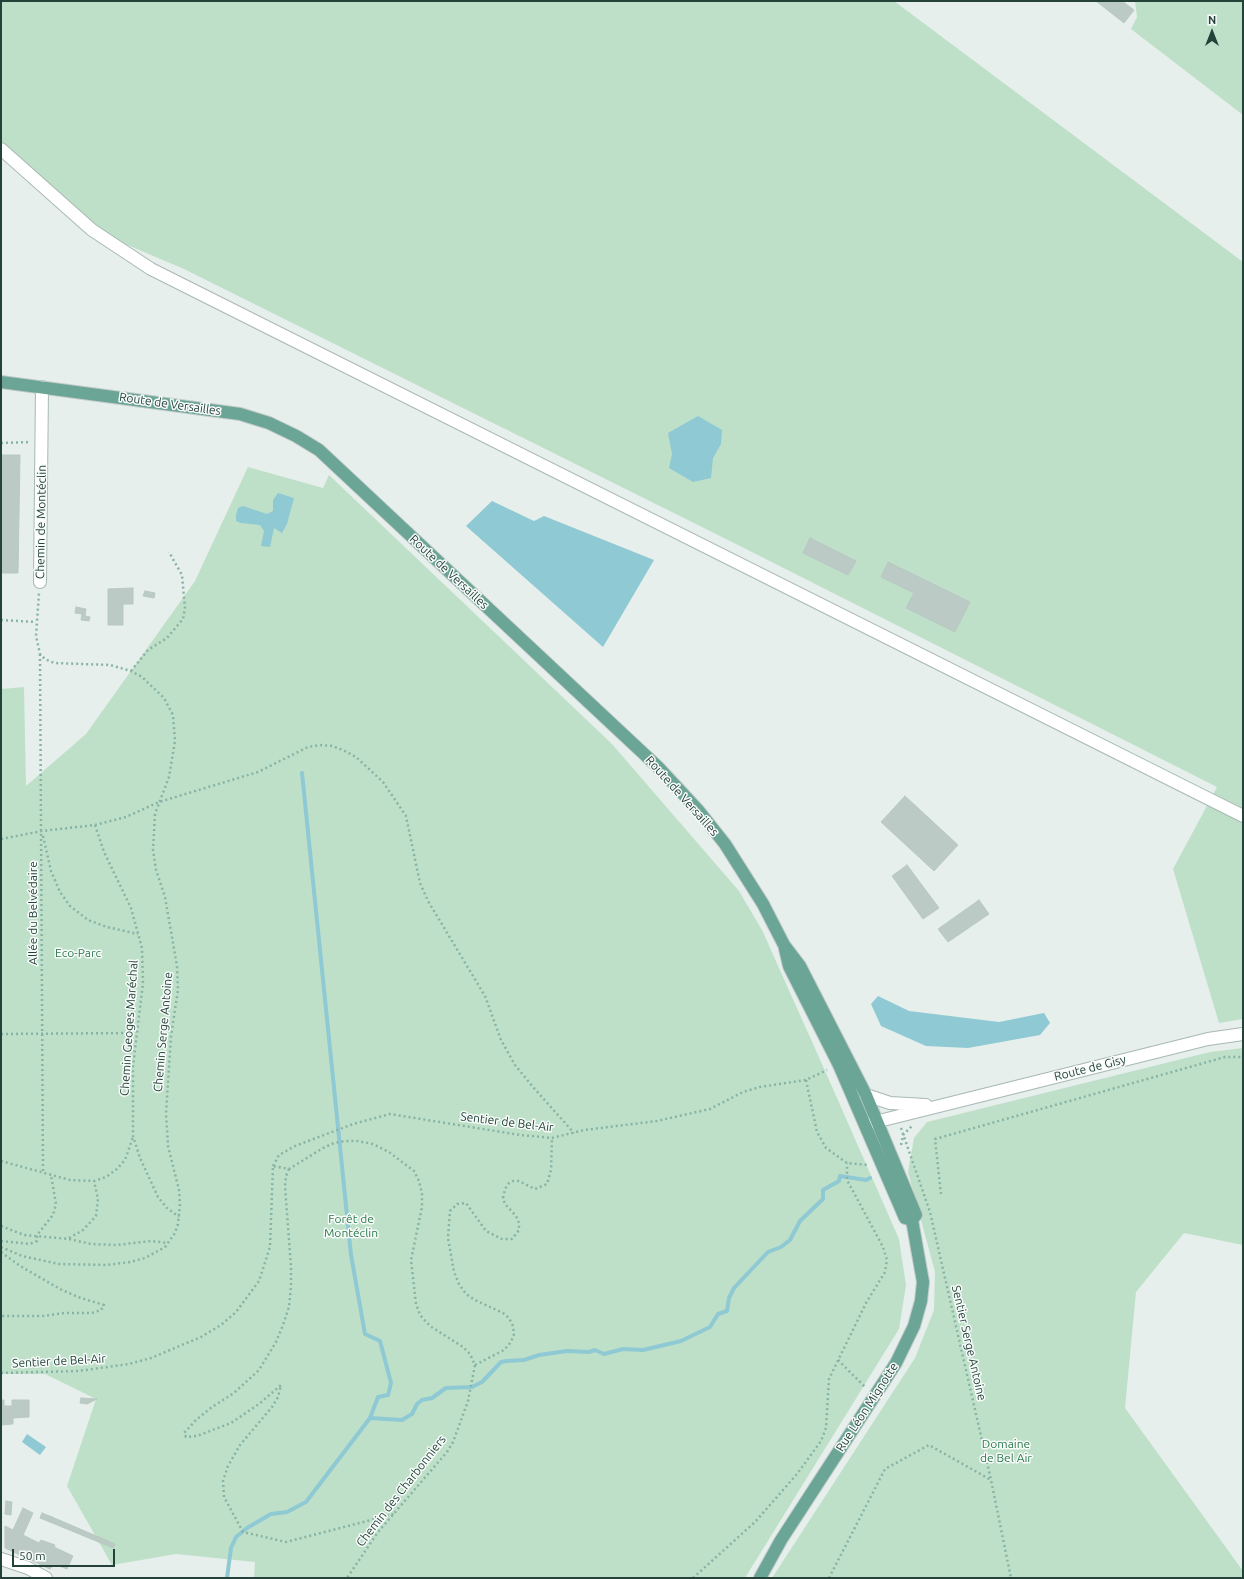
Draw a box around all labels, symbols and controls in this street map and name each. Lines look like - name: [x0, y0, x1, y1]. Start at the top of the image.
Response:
- north arrow: [1192, 12, 1232, 52]
- text: N: [1208, 14, 1216, 26]
- street label: Route de Versailles: [118, 390, 222, 418]
- street label: Chemin de Montéclin: [33, 465, 49, 579]
- street label: Route de Versailles: [407, 532, 491, 612]
- street label: Route de Versailles: [642, 753, 722, 839]
- street label: Allée du Belvédaire: [26, 861, 40, 965]
- park label: Eco-Parc: [55, 946, 101, 960]
- street label: Chemin Geoges Maréchal: [117, 960, 141, 1096]
- street label: Chemin Serge Antoine: [151, 972, 175, 1092]
- street label: Route de Gisy: [1053, 1052, 1127, 1084]
- street label: Sentier de Bel-Air: [460, 1109, 554, 1135]
- park label: Forêt de Montéclin: [324, 1212, 378, 1240]
- street label: Sentier Serge Antoine: [949, 1284, 989, 1402]
- street label: Sentier de Bel-Air: [12, 1351, 106, 1371]
- street label: Rue Léon Mignotte: [833, 1360, 901, 1454]
- street label: Chemin des Charbonniers: [353, 1432, 449, 1550]
- park label: Domaine de Bel Air: [980, 1437, 1032, 1465]
- scale bar: [14, 1541, 117, 1567]
- text: 50 m: [19, 1549, 46, 1562]

